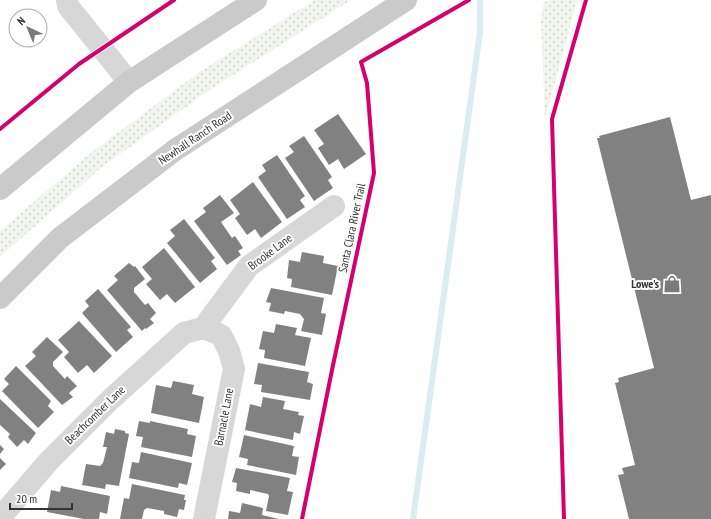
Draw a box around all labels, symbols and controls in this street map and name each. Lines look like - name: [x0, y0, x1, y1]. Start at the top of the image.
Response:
- north arrow: [8, 8, 48, 48]
- text: N: [14, 14, 28, 28]
- street label: Newhall Ranch Road: [155, 108, 234, 168]
- street label: Santa Clara River Trail: [335, 182, 368, 274]
- street label: Brooke Lane: [245, 230, 295, 273]
- shop icon: Lowe's: [662, 274, 682, 294]
- place label: Lowe's: [631, 276, 659, 291]
- street label: Beachcomber Lane: [61, 382, 128, 447]
- street label: Barnacle Lane: [211, 387, 236, 447]
- scale bar: [10, 485, 72, 511]
- text: 20 m: [16, 491, 37, 506]

